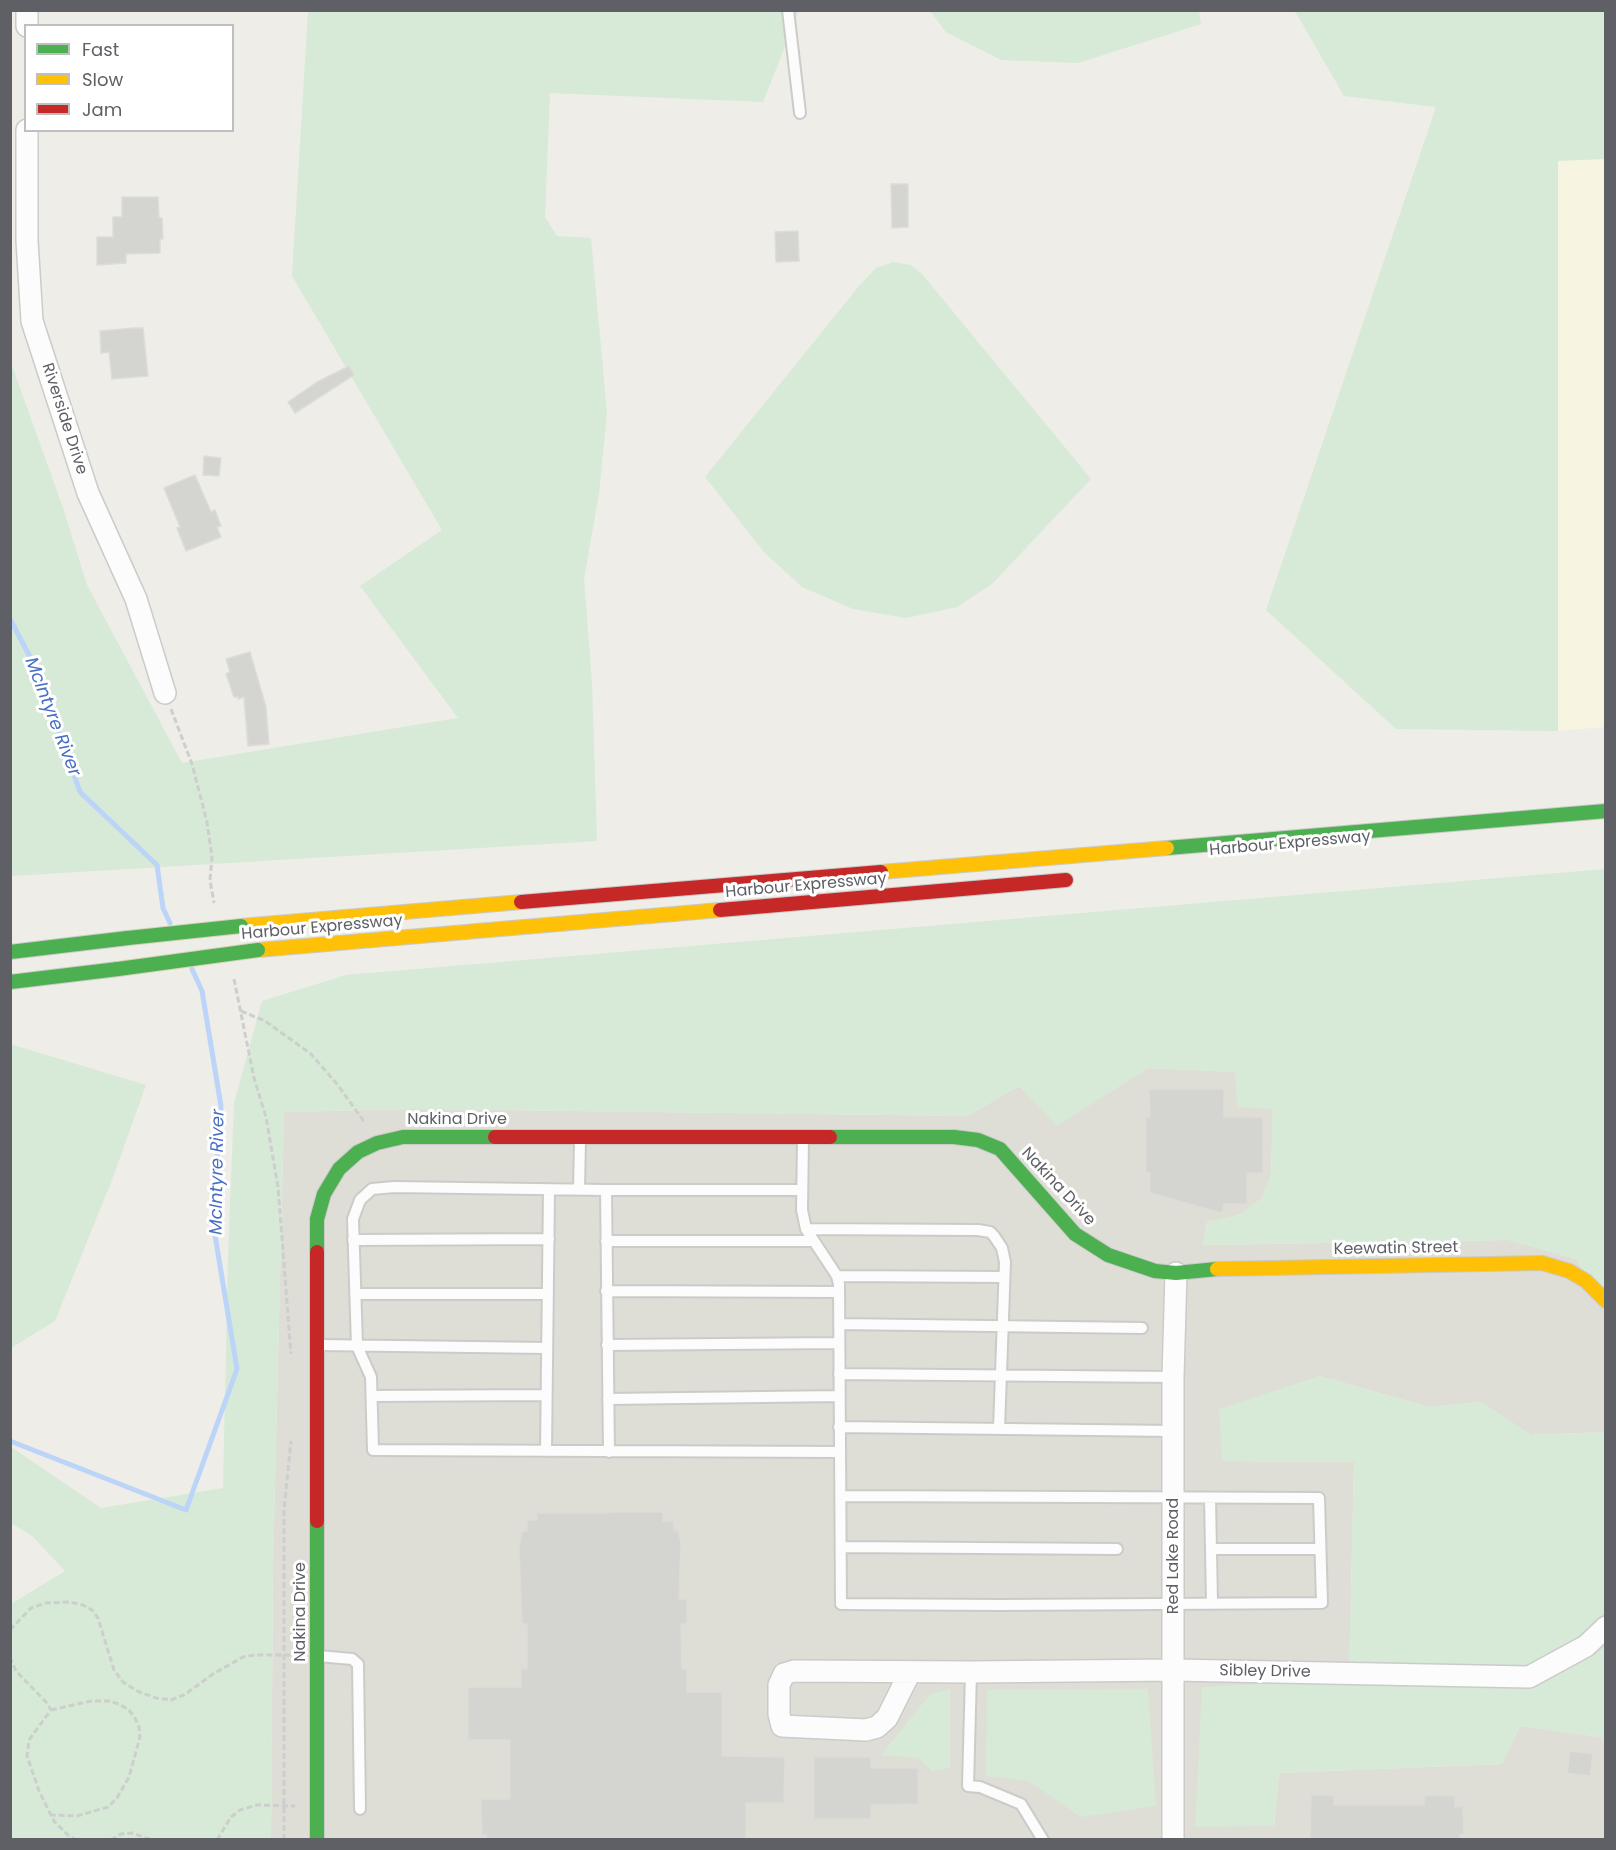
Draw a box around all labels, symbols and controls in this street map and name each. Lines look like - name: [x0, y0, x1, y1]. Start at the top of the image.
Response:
- legend: [24, 24, 234, 132]
- text: Fast: [82, 37, 119, 62]
- text: Slow: [82, 67, 123, 92]
- text: Jam: [82, 97, 122, 122]
- street label: Riverside Drive: [37, 361, 91, 477]
- water label: McIntyre River: [19, 654, 85, 780]
- street label: Harbour Expressway: [1209, 827, 1371, 861]
- street label: Harbour Expressway: [725, 869, 887, 903]
- street label: Harbour Expressway: [241, 911, 403, 945]
- water label: McIntyre River: [206, 1109, 230, 1235]
- street label: Nakina Drive: [407, 1110, 507, 1130]
- street label: Nakina Drive: [1017, 1144, 1099, 1230]
- street label: Keewatin Street: [1334, 1238, 1458, 1260]
- street label: Red Lake Road: [1164, 1498, 1184, 1614]
- street label: Nakina Drive: [291, 1562, 311, 1662]
- street label: Sibley Drive: [1219, 1662, 1311, 1682]

